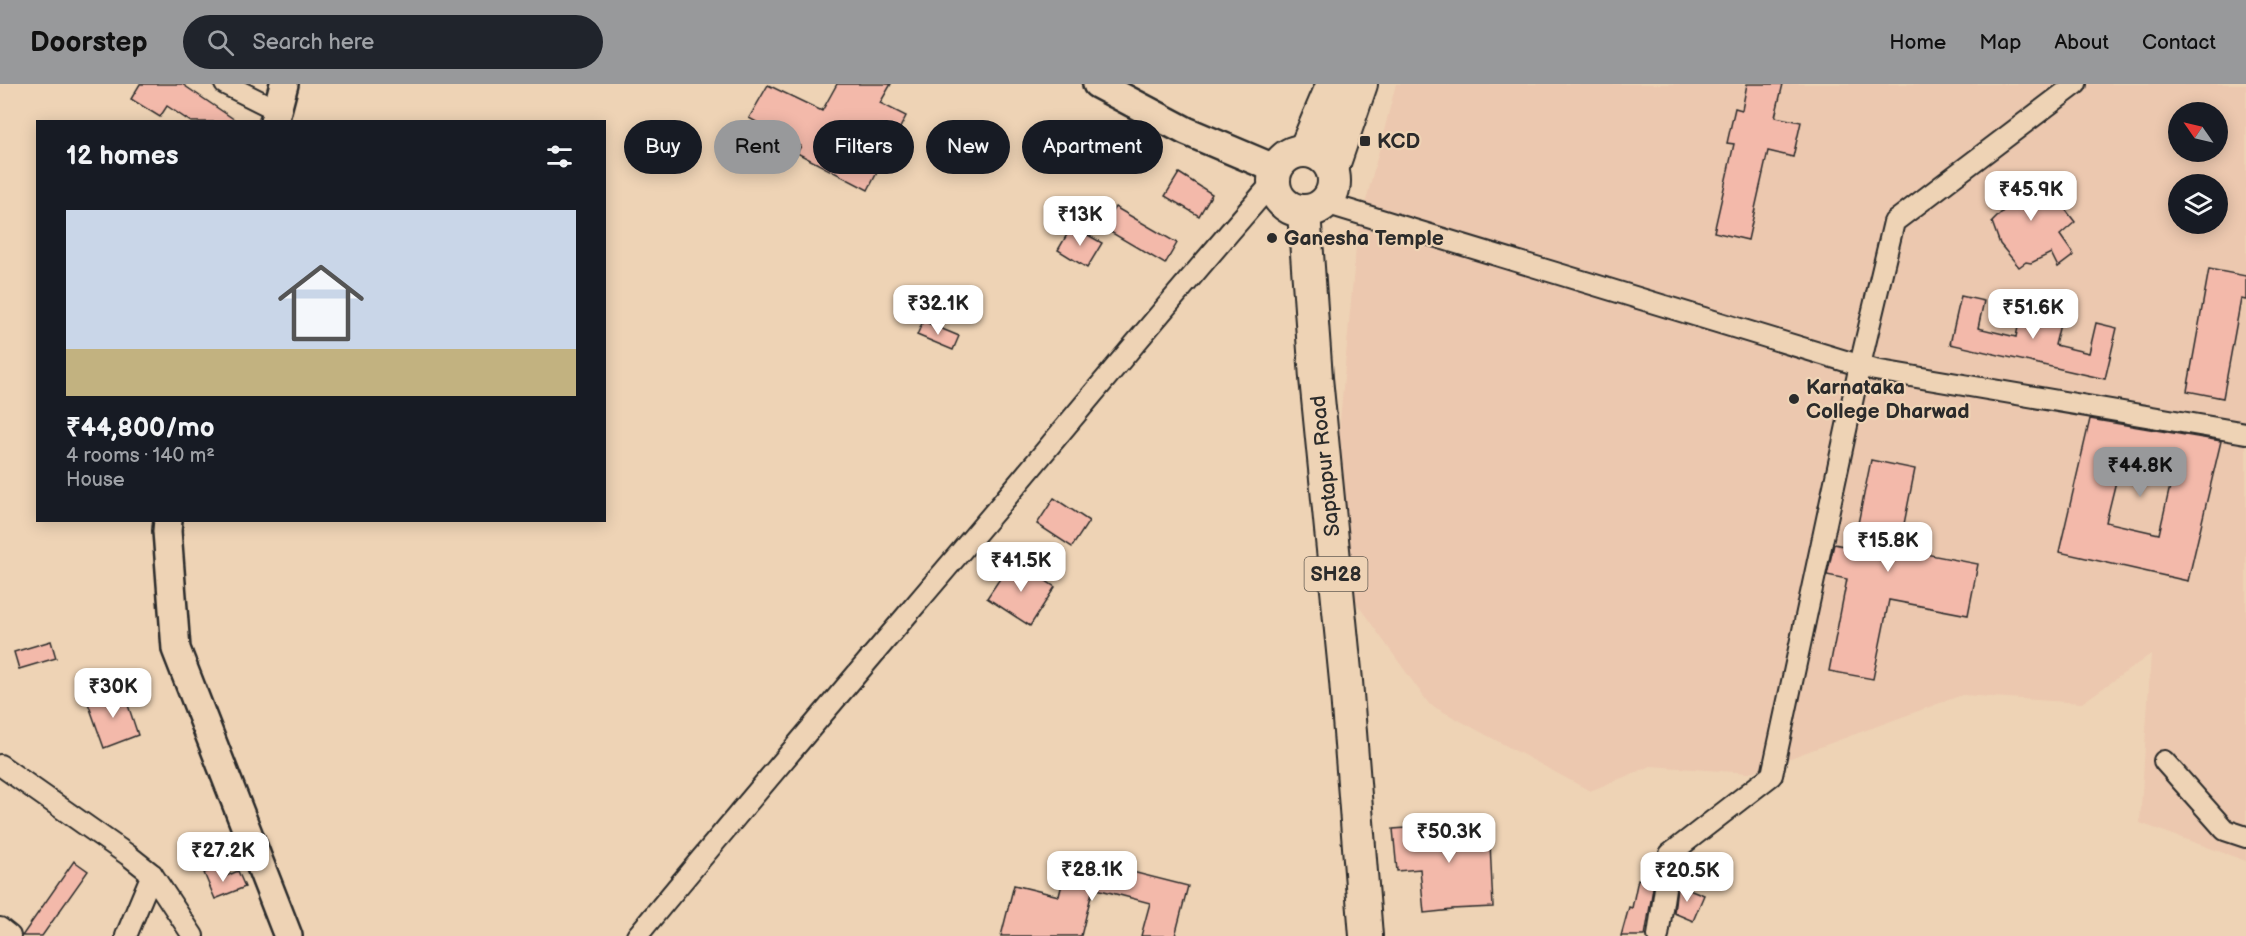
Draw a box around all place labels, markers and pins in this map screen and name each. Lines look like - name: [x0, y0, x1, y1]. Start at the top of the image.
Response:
- place label: KCD: [1377, 129, 1420, 154]
- marker: KCD: [1358, 134, 1372, 148]
- pin: ₹45.9K: [1982, 171, 2080, 222]
- pin: ₹13K: [1044, 196, 1116, 247]
- place label: Ganesha Temple: [1284, 226, 1444, 251]
- marker: Ganesha Temple: [1265, 231, 1279, 245]
- pin: ₹32.1K: [889, 285, 987, 336]
- pin: ₹51.6K: [1984, 289, 2082, 340]
- place label: Karnataka College Dharwad: [1806, 375, 1970, 424]
- marker: Karnataka College Dharwad: [1787, 392, 1801, 406]
- pin: ₹44.8K: [2091, 447, 2189, 498]
- pin: ₹15.8K: [1839, 522, 1937, 573]
- pin: ₹41.5K: [972, 542, 1070, 593]
- pin: ₹30K: [77, 668, 149, 719]
- pin: ₹50.3K: [1400, 813, 1498, 864]
- pin: ₹27.2K: [174, 832, 272, 883]
- pin: ₹28.1K: [1043, 851, 1141, 902]
- pin: ₹20.5K: [1638, 852, 1736, 903]

